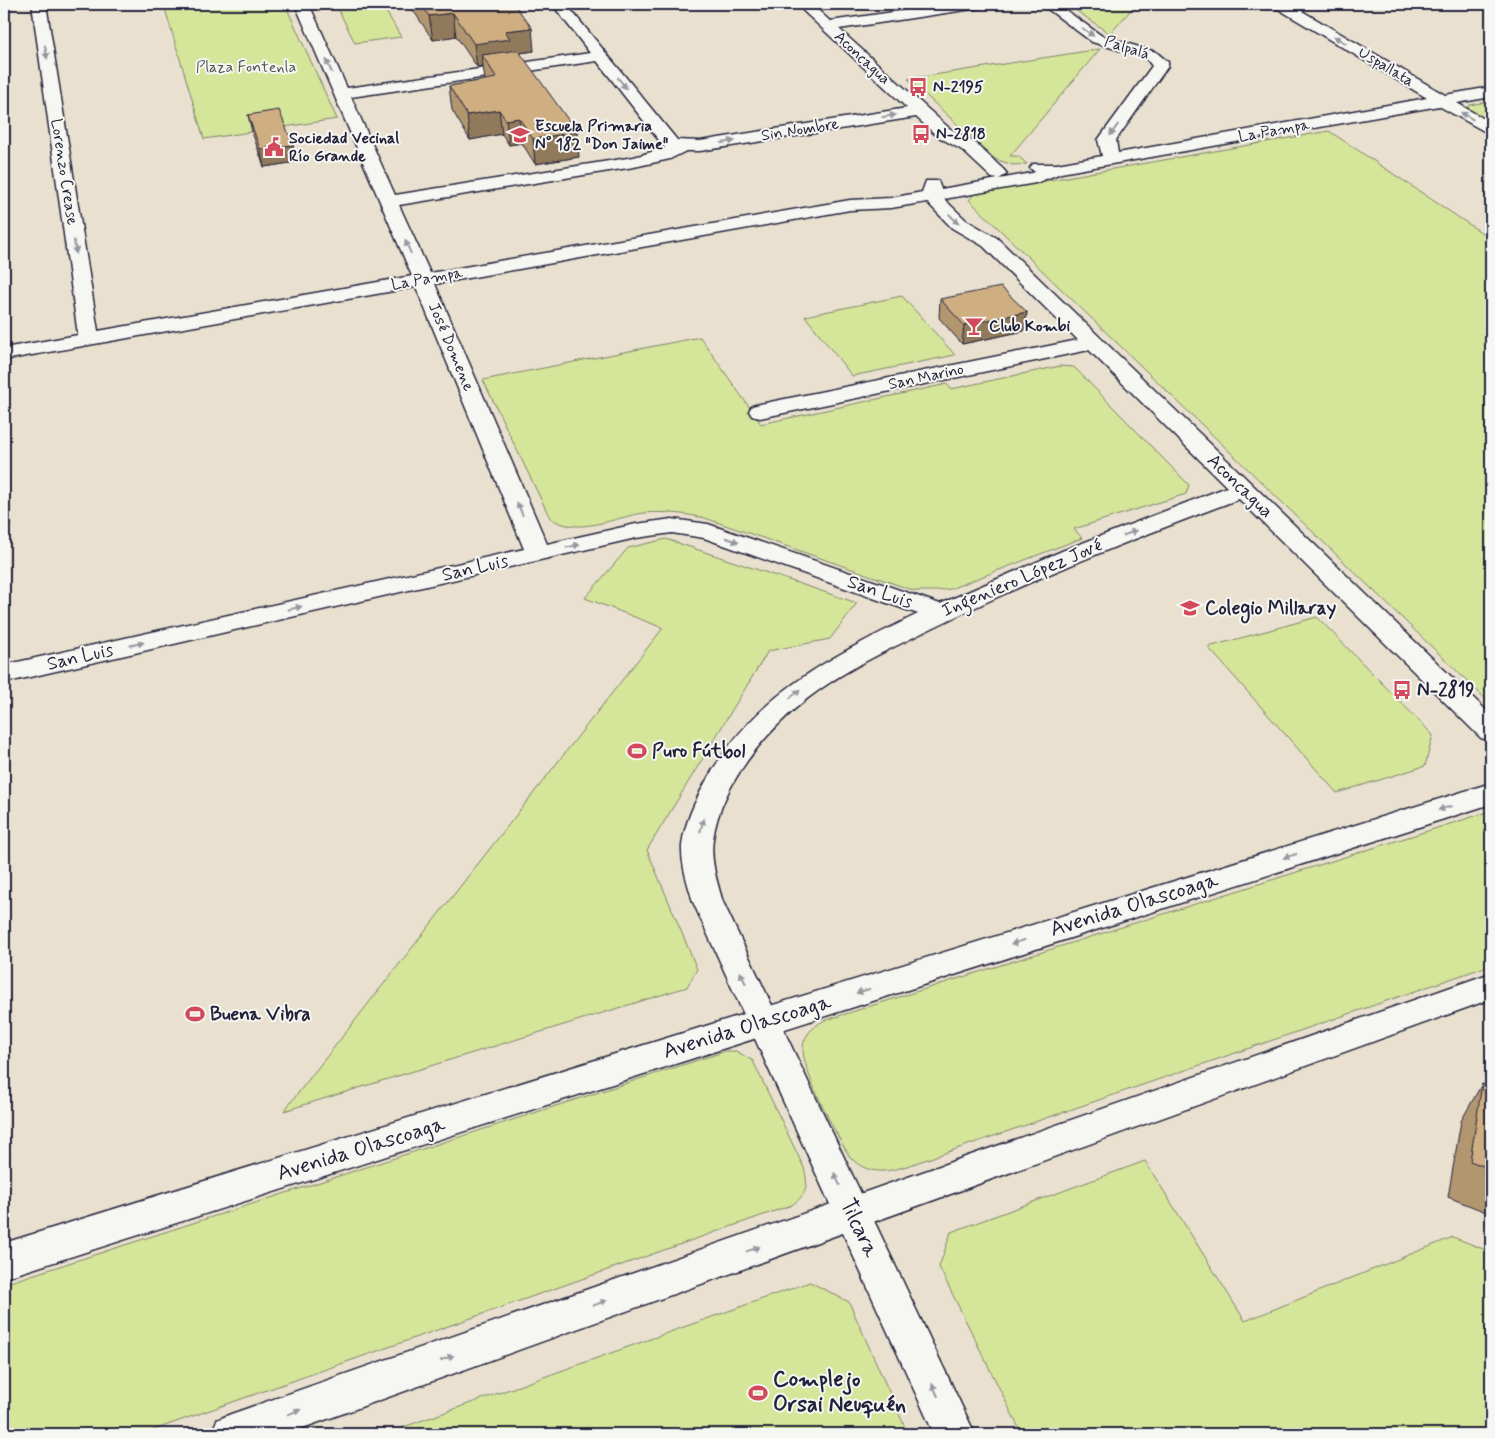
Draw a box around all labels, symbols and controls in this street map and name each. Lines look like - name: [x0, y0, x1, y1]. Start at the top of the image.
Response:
- street label: Aconcagua: [829, 26, 895, 90]
- one-way arrow: [1081, 27, 1095, 37]
- street label: Palpalá: [1102, 31, 1152, 65]
- one-way arrow: [1334, 35, 1347, 44]
- street label: Uspallata: [1354, 42, 1418, 92]
- one-way arrow: [42, 44, 50, 60]
- park label: Plaza Fontenla: [196, 57, 297, 78]
- one-way arrow: [324, 59, 332, 73]
- bus stop icon: N-2195: [907, 76, 929, 98]
- one-way arrow: [617, 77, 627, 90]
- place label: N-2195: [933, 77, 984, 98]
- one-way arrow: [1460, 111, 1473, 120]
- one-way arrow: [881, 112, 897, 120]
- street label: Sin Nombre: [760, 113, 841, 146]
- street label: La Pampa: [1237, 114, 1312, 148]
- place label: Escuela Primaria N° 182 "Don Jaime": [535, 116, 668, 155]
- street label: Lorenzo Crease: [45, 117, 83, 227]
- bus stop icon: N-2818: [910, 123, 932, 145]
- one-way arrow: [1109, 123, 1119, 137]
- school or university icon: Escuela Primaria N° 182 "Don Jaime": [509, 124, 531, 146]
- place label: N-2818: [936, 124, 986, 145]
- place label: Sociedad Vecinal Río Grande: [289, 128, 399, 167]
- public building icon: Sociedad Vecinal Río Grande: [263, 136, 285, 158]
- one-way arrow: [720, 138, 736, 146]
- one-way arrow: [948, 213, 960, 225]
- one-way arrow: [72, 240, 80, 256]
- one-way arrow: [404, 240, 412, 254]
- street label: La Pampa: [390, 262, 465, 296]
- street label: José Domene: [423, 299, 479, 395]
- bar icon: Club Kombi: [963, 315, 985, 337]
- place label: Club Kombi: [989, 316, 1070, 337]
- street label: San Marino: [886, 359, 966, 395]
- street label: Aconcagua: [1201, 448, 1279, 525]
- one-way arrow: [515, 502, 523, 516]
- one-way arrow: [1122, 529, 1137, 536]
- street label: Ingeniero López Jové: [938, 533, 1107, 626]
- one-way arrow: [725, 536, 740, 544]
- one-way arrow: [566, 542, 581, 550]
- street label: San Luis: [439, 548, 511, 588]
- street label: San Luis: [844, 569, 917, 615]
- place label: Colegio Millaray: [1205, 596, 1337, 624]
- school or university icon: Colegio Millaray: [1179, 597, 1201, 619]
- one-way arrow: [288, 604, 303, 612]
- street label: San Luis: [44, 637, 116, 677]
- one-way arrow: [129, 640, 144, 648]
- place label: N-2819: [1417, 678, 1475, 703]
- bus stop icon: N-2819: [1391, 679, 1413, 701]
- one-way arrow: [788, 689, 801, 700]
- place label: Puro Fútbol: [652, 739, 745, 764]
- sports icon: Puro Fútbol: [626, 740, 648, 762]
- one-way arrow: [1437, 804, 1452, 812]
- one-way arrow: [699, 817, 707, 832]
- one-way arrow: [1282, 853, 1297, 861]
- street label: Avenida Olascoaga: [1047, 866, 1222, 945]
- one-way arrow: [1010, 938, 1025, 946]
- one-way arrow: [739, 971, 747, 985]
- one-way arrow: [855, 987, 870, 995]
- street label: Avenida Olascoaga: [660, 988, 835, 1067]
- place label: Buena Vibra: [210, 1002, 311, 1027]
- sports icon: Buena Vibra: [184, 1003, 206, 1025]
- street label: Avenida Olascoaga: [274, 1110, 449, 1189]
- one-way arrow: [832, 1172, 840, 1186]
- street label: Tilcara: [833, 1194, 885, 1263]
- one-way arrow: [746, 1245, 761, 1253]
- one-way arrow: [593, 1299, 608, 1307]
- one-way arrow: [440, 1354, 455, 1362]
- place label: Complejo Orsai Neuquén: [773, 1366, 906, 1419]
- sports icon: Complejo Orsai Neuquén: [747, 1382, 769, 1404]
- one-way arrow: [930, 1383, 938, 1397]
- one-way arrow: [287, 1408, 302, 1416]

